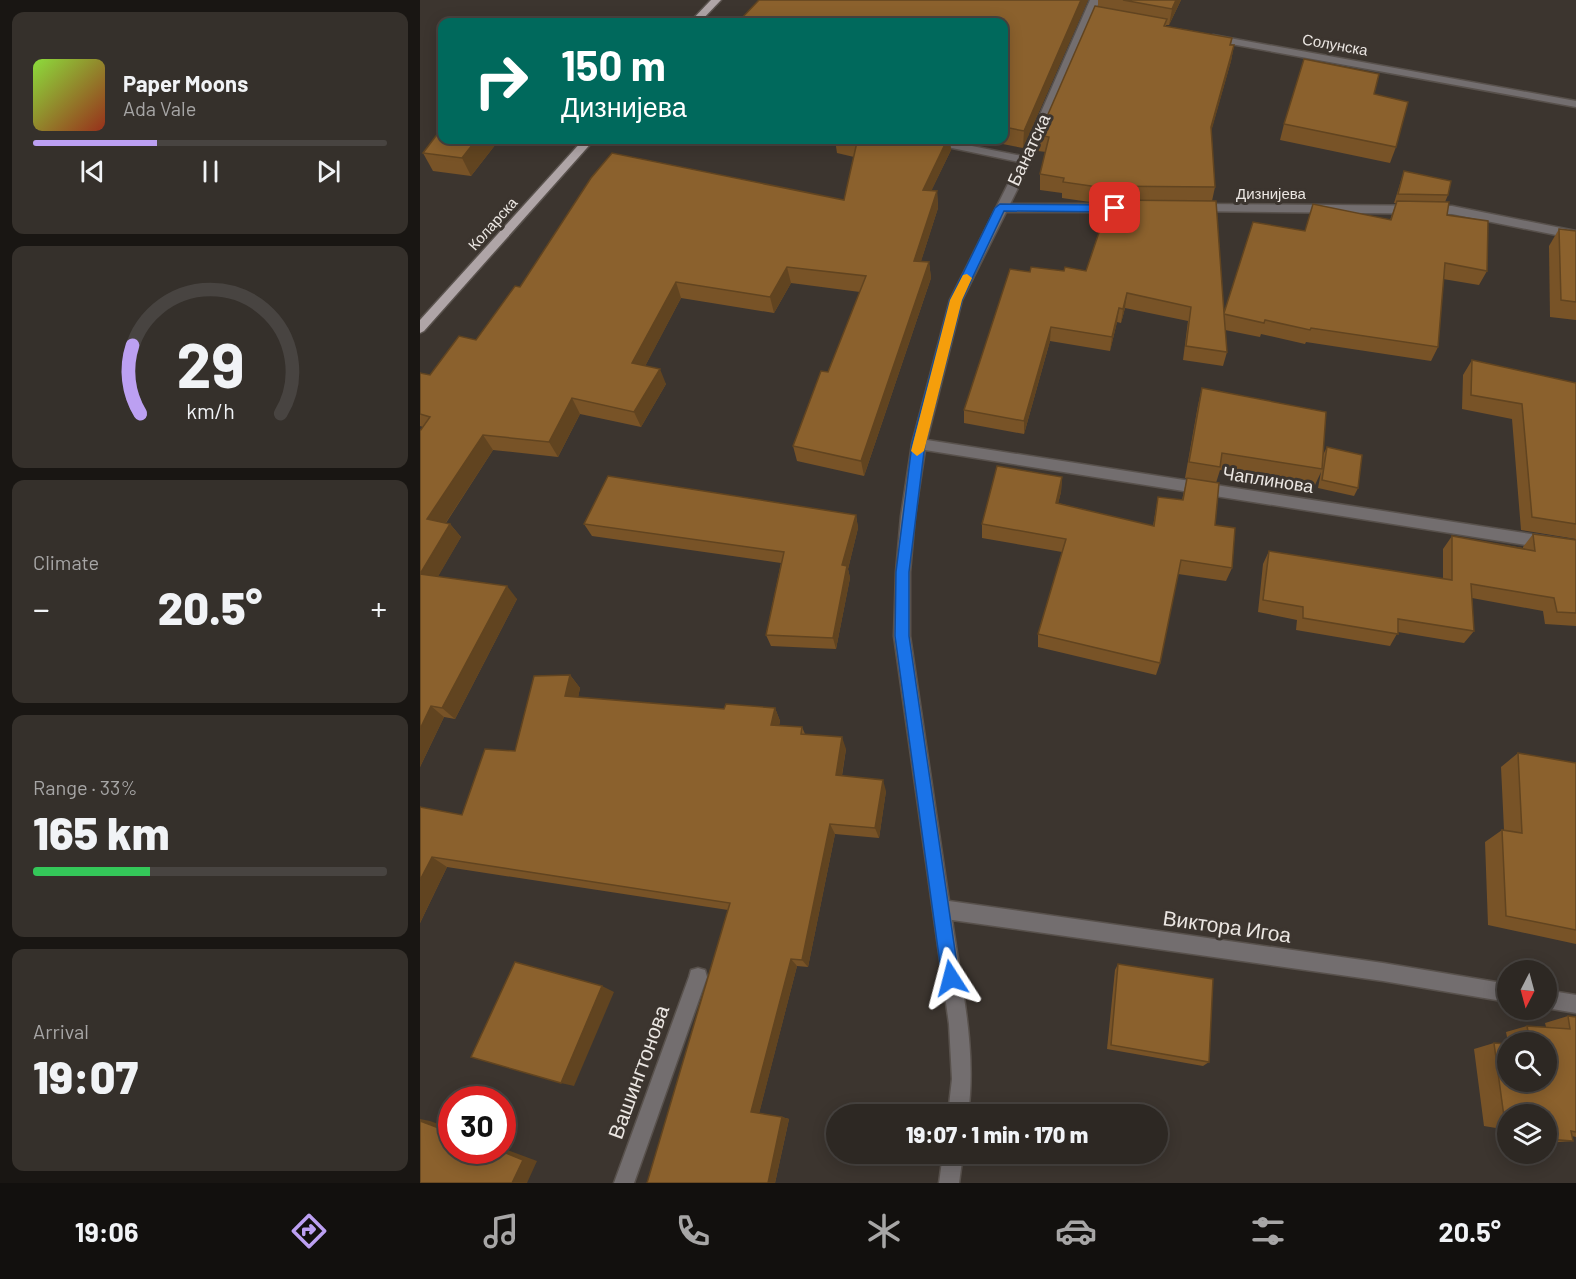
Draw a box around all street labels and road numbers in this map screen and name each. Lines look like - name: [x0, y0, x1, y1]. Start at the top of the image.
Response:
- street label: Солунска: [1301, 29, 1370, 59]
- street label: Банатска: [1002, 109, 1055, 189]
- street label: Дизнијева: [1236, 184, 1307, 202]
- street label: Коларска: [464, 193, 521, 253]
- street label: Чаплинова: [1221, 461, 1316, 497]
- street label: Виктора Игоа: [1161, 904, 1293, 947]
- street label: Вашингтонова: [602, 1001, 673, 1142]

